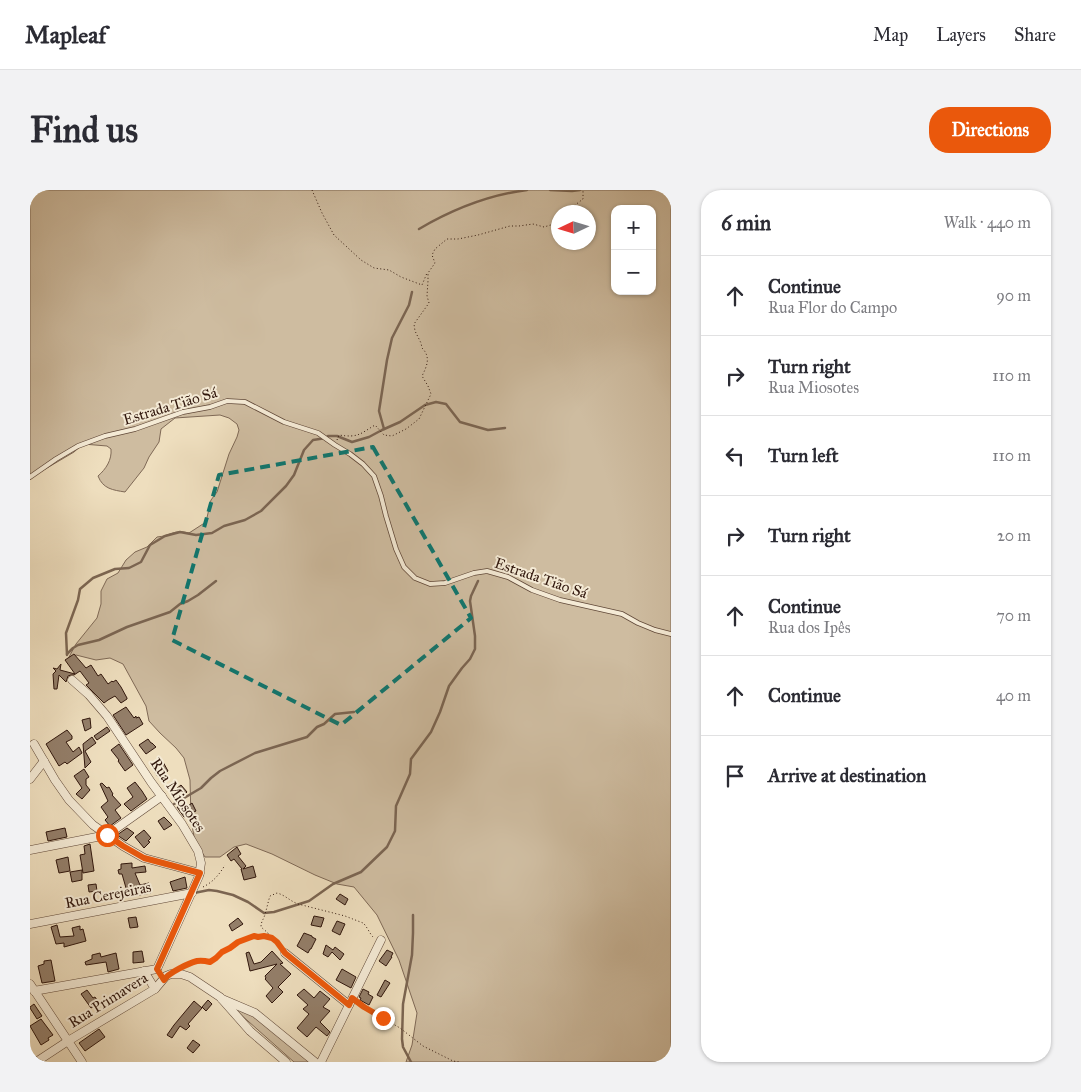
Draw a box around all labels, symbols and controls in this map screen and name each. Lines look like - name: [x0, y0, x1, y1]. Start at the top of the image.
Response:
- text: Mapleaf: [25, 20, 106, 50]
- text: Map: [873, 24, 908, 46]
- text: Layers: [936, 24, 986, 46]
- text: Share: [1014, 24, 1056, 46]
- button: Directions: [929, 107, 1051, 153]
- text: Find us: [30, 109, 138, 152]
- north arrow: [551, 205, 596, 250]
- map controls: [611, 205, 656, 295]
- button: +: [611, 205, 656, 250]
- text: 6 min: [721, 210, 771, 236]
- text: Walk · 440 m: [944, 213, 1031, 232]
- button: −: [611, 250, 656, 295]
- text: Continue: [768, 275, 841, 298]
- icon: ahead: [721, 282, 749, 310]
- text: 90 m: [996, 286, 1031, 305]
- text: Rua Flor do Campo: [768, 298, 897, 317]
- text: Turn right: [768, 355, 851, 378]
- icon: right: [721, 362, 749, 390]
- text: 110 m: [992, 366, 1031, 385]
- text: Rua Miosotes: [768, 378, 859, 397]
- street label: Estrada Tião Sá: [121, 383, 220, 429]
- icon: left: [721, 442, 749, 470]
- text: Turn left: [768, 444, 838, 467]
- text: 110 m: [992, 446, 1031, 465]
- icon: right: [721, 522, 749, 550]
- text: Turn right: [768, 524, 851, 547]
- text: 20 m: [997, 526, 1031, 545]
- street label: Estrada Tião Sá: [492, 554, 591, 603]
- text: Continue: [768, 595, 841, 618]
- icon: ahead: [721, 602, 749, 630]
- text: 70 m: [996, 606, 1031, 625]
- text: Rua dos Ipês: [768, 618, 850, 637]
- icon: ahead: [721, 682, 749, 710]
- text: Continue: [768, 684, 841, 707]
- text: 40 m: [996, 686, 1031, 705]
- street label: Rua Miosotes: [147, 755, 209, 835]
- icon: arrive: [721, 762, 749, 790]
- text: Arrive at destination: [768, 764, 926, 787]
- route start: [96, 824, 119, 847]
- street label: Rua Cerejeiras: [63, 878, 153, 912]
- street label: Rua Primavera: [65, 968, 152, 1032]
- route end: [372, 1007, 395, 1030]

